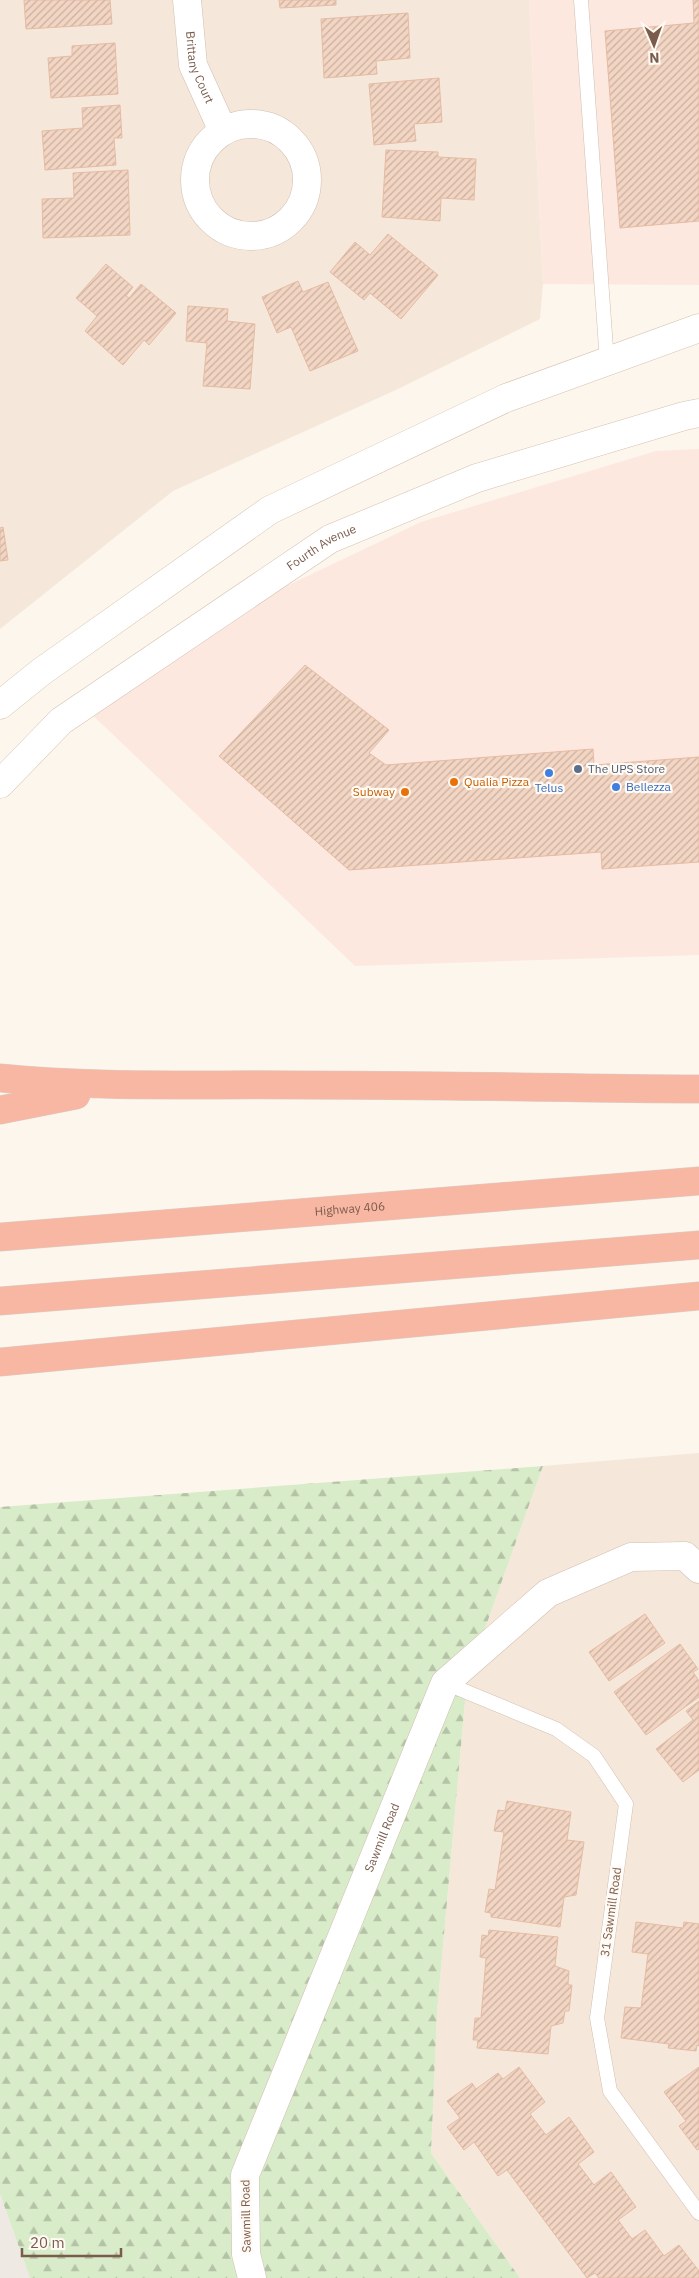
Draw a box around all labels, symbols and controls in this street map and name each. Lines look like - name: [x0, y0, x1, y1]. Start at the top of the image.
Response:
- north arrow: [629, 20, 679, 70]
- street label: Brittany Court: [183, 30, 217, 106]
- text: N: [649, 49, 660, 67]
- street label: Fourth Avenue: [284, 521, 359, 573]
- place label: The UPS Store: [588, 761, 666, 776]
- marker: The UPS Store: [572, 763, 584, 775]
- marker: Telus: [543, 767, 555, 779]
- place label: Qualia Pizza: [464, 774, 530, 789]
- marker: Qualia Pizza: [448, 776, 460, 788]
- place label: Bellezza: [626, 779, 672, 794]
- place label: Telus: [535, 780, 563, 795]
- marker: Bellezza: [610, 781, 622, 793]
- place label: Subway: [353, 784, 395, 799]
- marker: Subway: [399, 786, 411, 798]
- street label: Highway 406: [314, 1198, 386, 1219]
- street label: Sawmill Road: [361, 1801, 402, 1874]
- street label: 31 Sawmill Road: [597, 1866, 624, 1958]
- street label: Sawmill Road: [237, 2179, 254, 2253]
- scale bar: [22, 2226, 121, 2258]
- text: 20 m: [30, 2233, 65, 2252]

